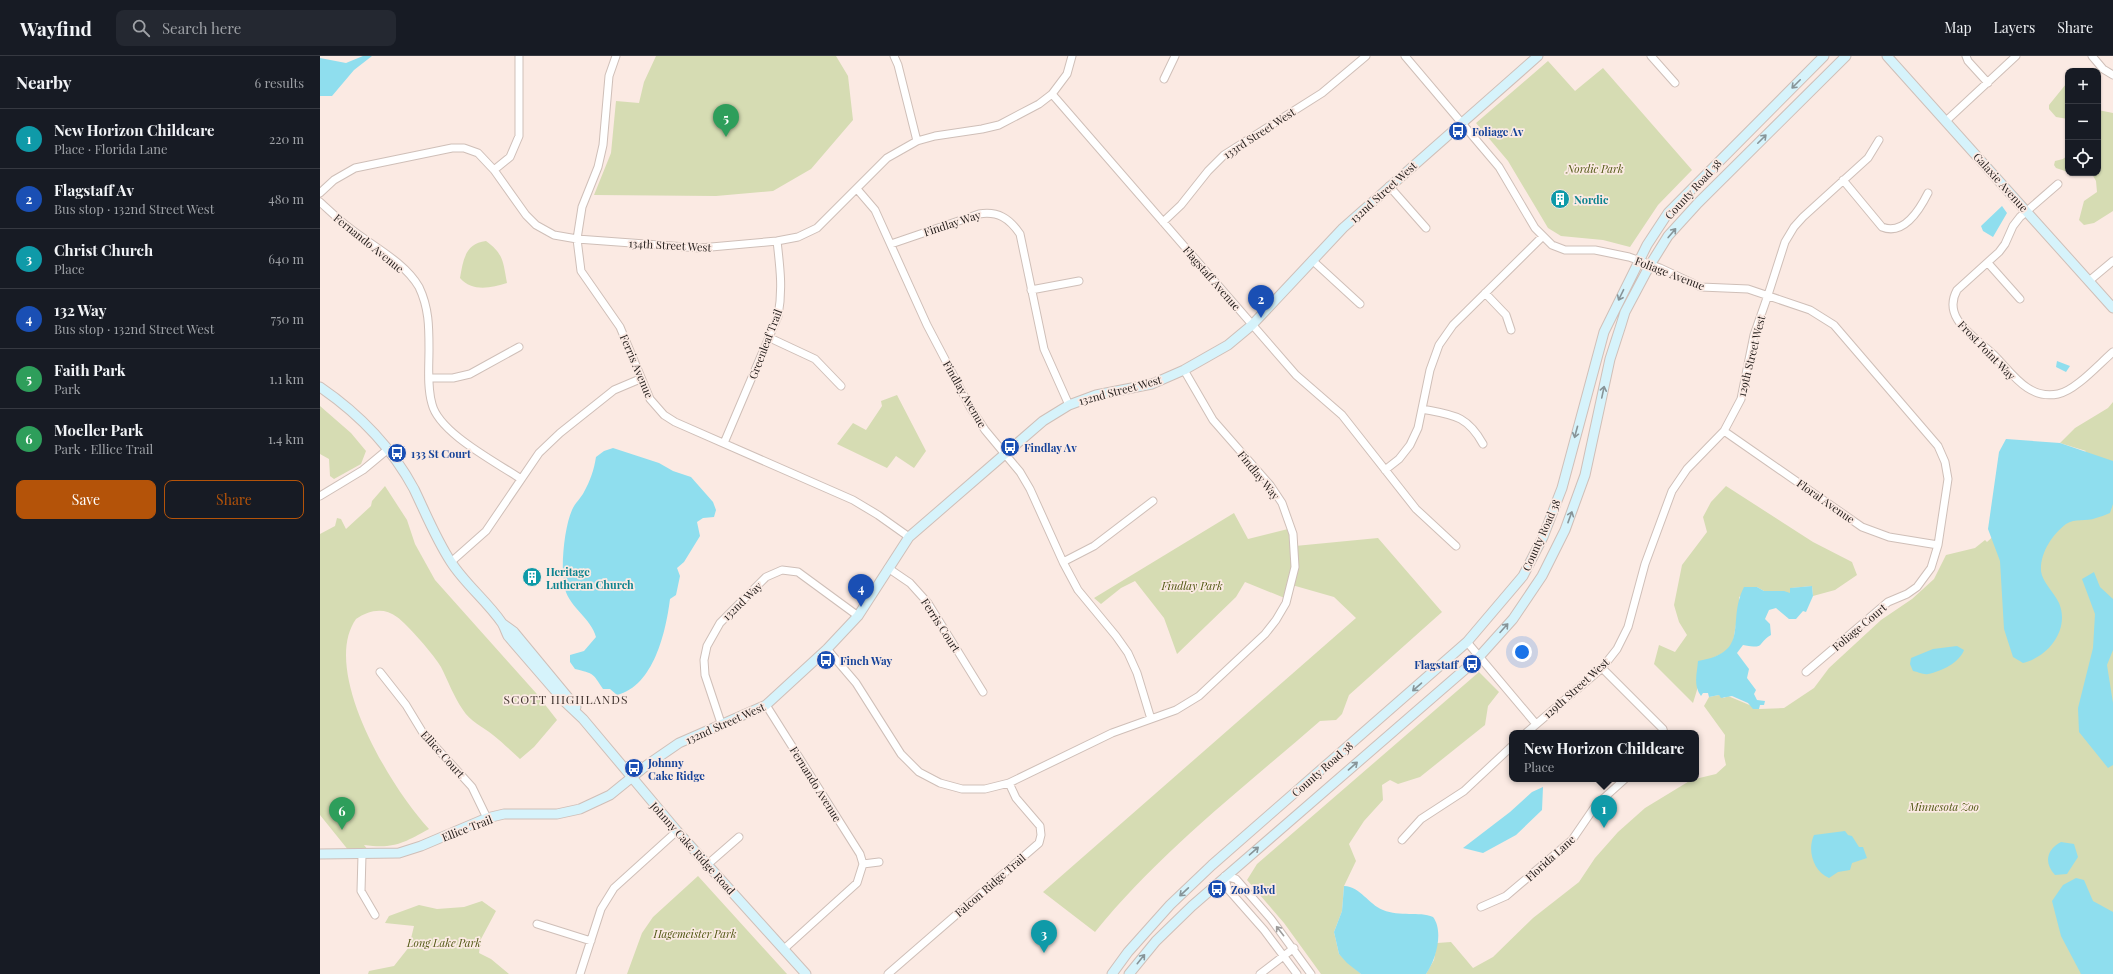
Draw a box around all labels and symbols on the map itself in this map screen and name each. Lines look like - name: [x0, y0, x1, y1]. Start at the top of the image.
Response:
- one-way arrow: [1791, 79, 1801, 89]
- pin: 5: [713, 104, 739, 137]
- street label: 133rd Street West: [1220, 104, 1298, 162]
- bus stop icon: Foliage Av: [1447, 120, 1469, 142]
- place label: Foliage Av: [1472, 124, 1524, 139]
- one-way arrow: [1757, 134, 1767, 144]
- street label: Galaxie Avenue: [1970, 149, 2032, 215]
- street label: County Road 38: [1661, 156, 1725, 222]
- street label: 132nd Street West: [1346, 158, 1420, 226]
- park label: Nordic Park: [1566, 161, 1624, 176]
- building icon: Nordic: [1549, 188, 1571, 210]
- place label: Nordic: [1574, 192, 1609, 207]
- street label: Findlay Way: [922, 207, 983, 239]
- street label: Fernando Avenue: [331, 210, 408, 276]
- one-way arrow: [1667, 227, 1676, 238]
- street label: 134th Street West: [628, 235, 712, 255]
- street label: Flagstaff Avenue: [1180, 243, 1244, 314]
- street label: Foliage Avenue: [1633, 253, 1707, 293]
- pin: 2: [1248, 285, 1274, 318]
- one-way arrow: [1617, 289, 1624, 301]
- street label: Greenleaf Trail: [745, 307, 785, 381]
- street label: 129th Street West: [1734, 314, 1768, 398]
- street label: Frost Point Way: [1955, 317, 2019, 383]
- street label: Ferris Avenue: [617, 332, 657, 401]
- street label: Findlay Avenue: [940, 358, 990, 431]
- street label: 132nd Street West: [1077, 372, 1163, 408]
- one-way arrow: [1600, 385, 1608, 398]
- one-way arrow: [1572, 425, 1580, 438]
- bus stop icon: Findlay Av: [999, 436, 1021, 458]
- place label: Findlay Av: [1024, 440, 1077, 455]
- bus stop icon: 133 St Court: [386, 442, 408, 464]
- place label: 133 St Court: [411, 446, 471, 461]
- street label: Findlay Way: [1235, 447, 1284, 503]
- street label: Floral Avenue: [1794, 476, 1858, 527]
- street label: County Road 38: [1519, 497, 1564, 573]
- one-way arrow: [1566, 511, 1574, 523]
- place label: Heritage Lutheran Church: [546, 564, 634, 592]
- building icon: Heritage Lutheran Church: [521, 566, 543, 588]
- pin: 4: [848, 574, 874, 607]
- street label: 132nd Way: [719, 578, 765, 624]
- park label: Findlay Park: [1160, 578, 1223, 593]
- street label: Ferris Court: [918, 595, 964, 655]
- street label: Foliage Court: [1829, 600, 1889, 654]
- one-way arrow: [1499, 624, 1508, 634]
- your location: [1512, 642, 1532, 662]
- bus stop icon: Finch Way: [815, 649, 837, 671]
- place label: Finch Way: [840, 653, 893, 668]
- bus stop icon: Flagstaff: [1461, 653, 1483, 675]
- street label: 129th Street West: [1540, 654, 1612, 721]
- place label: Flagstaff: [1414, 657, 1459, 672]
- one-way arrow: [1411, 682, 1422, 691]
- district label: SCOTT HIGHLANDS: [504, 691, 628, 707]
- street label: 132nd Street West: [683, 699, 767, 747]
- street label: Ellice Court: [418, 727, 468, 781]
- street label: County Road 38: [1288, 738, 1356, 800]
- street label: Fernando Avenue: [787, 743, 845, 825]
- place label: Johnny Cake Ridge: [647, 755, 705, 783]
- bus stop icon: Johnny Cake Ridge: [623, 757, 645, 779]
- one-way arrow: [1347, 761, 1358, 770]
- pin: 1: [1591, 795, 1617, 828]
- pin: 6: [329, 797, 355, 830]
- street label: Johnny Cake Ridge Road: [647, 798, 739, 898]
- park label: Minnesota Zoo: [1908, 799, 1979, 814]
- street label: Ellice Trail: [439, 811, 495, 845]
- street label: Florida Lane: [1522, 831, 1578, 884]
- one-way arrow: [1249, 846, 1260, 855]
- street label: Falcon Ridge Trail: [951, 850, 1029, 920]
- bus stop icon: Zoo Blvd: [1206, 878, 1228, 900]
- place label: Zoo Blvd: [1231, 882, 1276, 897]
- one-way arrow: [1179, 887, 1189, 896]
- pin: 3: [1031, 920, 1057, 953]
- park label: Hagemeister Park: [653, 926, 737, 941]
- one-way arrow: [1276, 926, 1285, 937]
- park label: Long Lake Park: [406, 935, 481, 950]
- one-way arrow: [1136, 954, 1145, 965]

